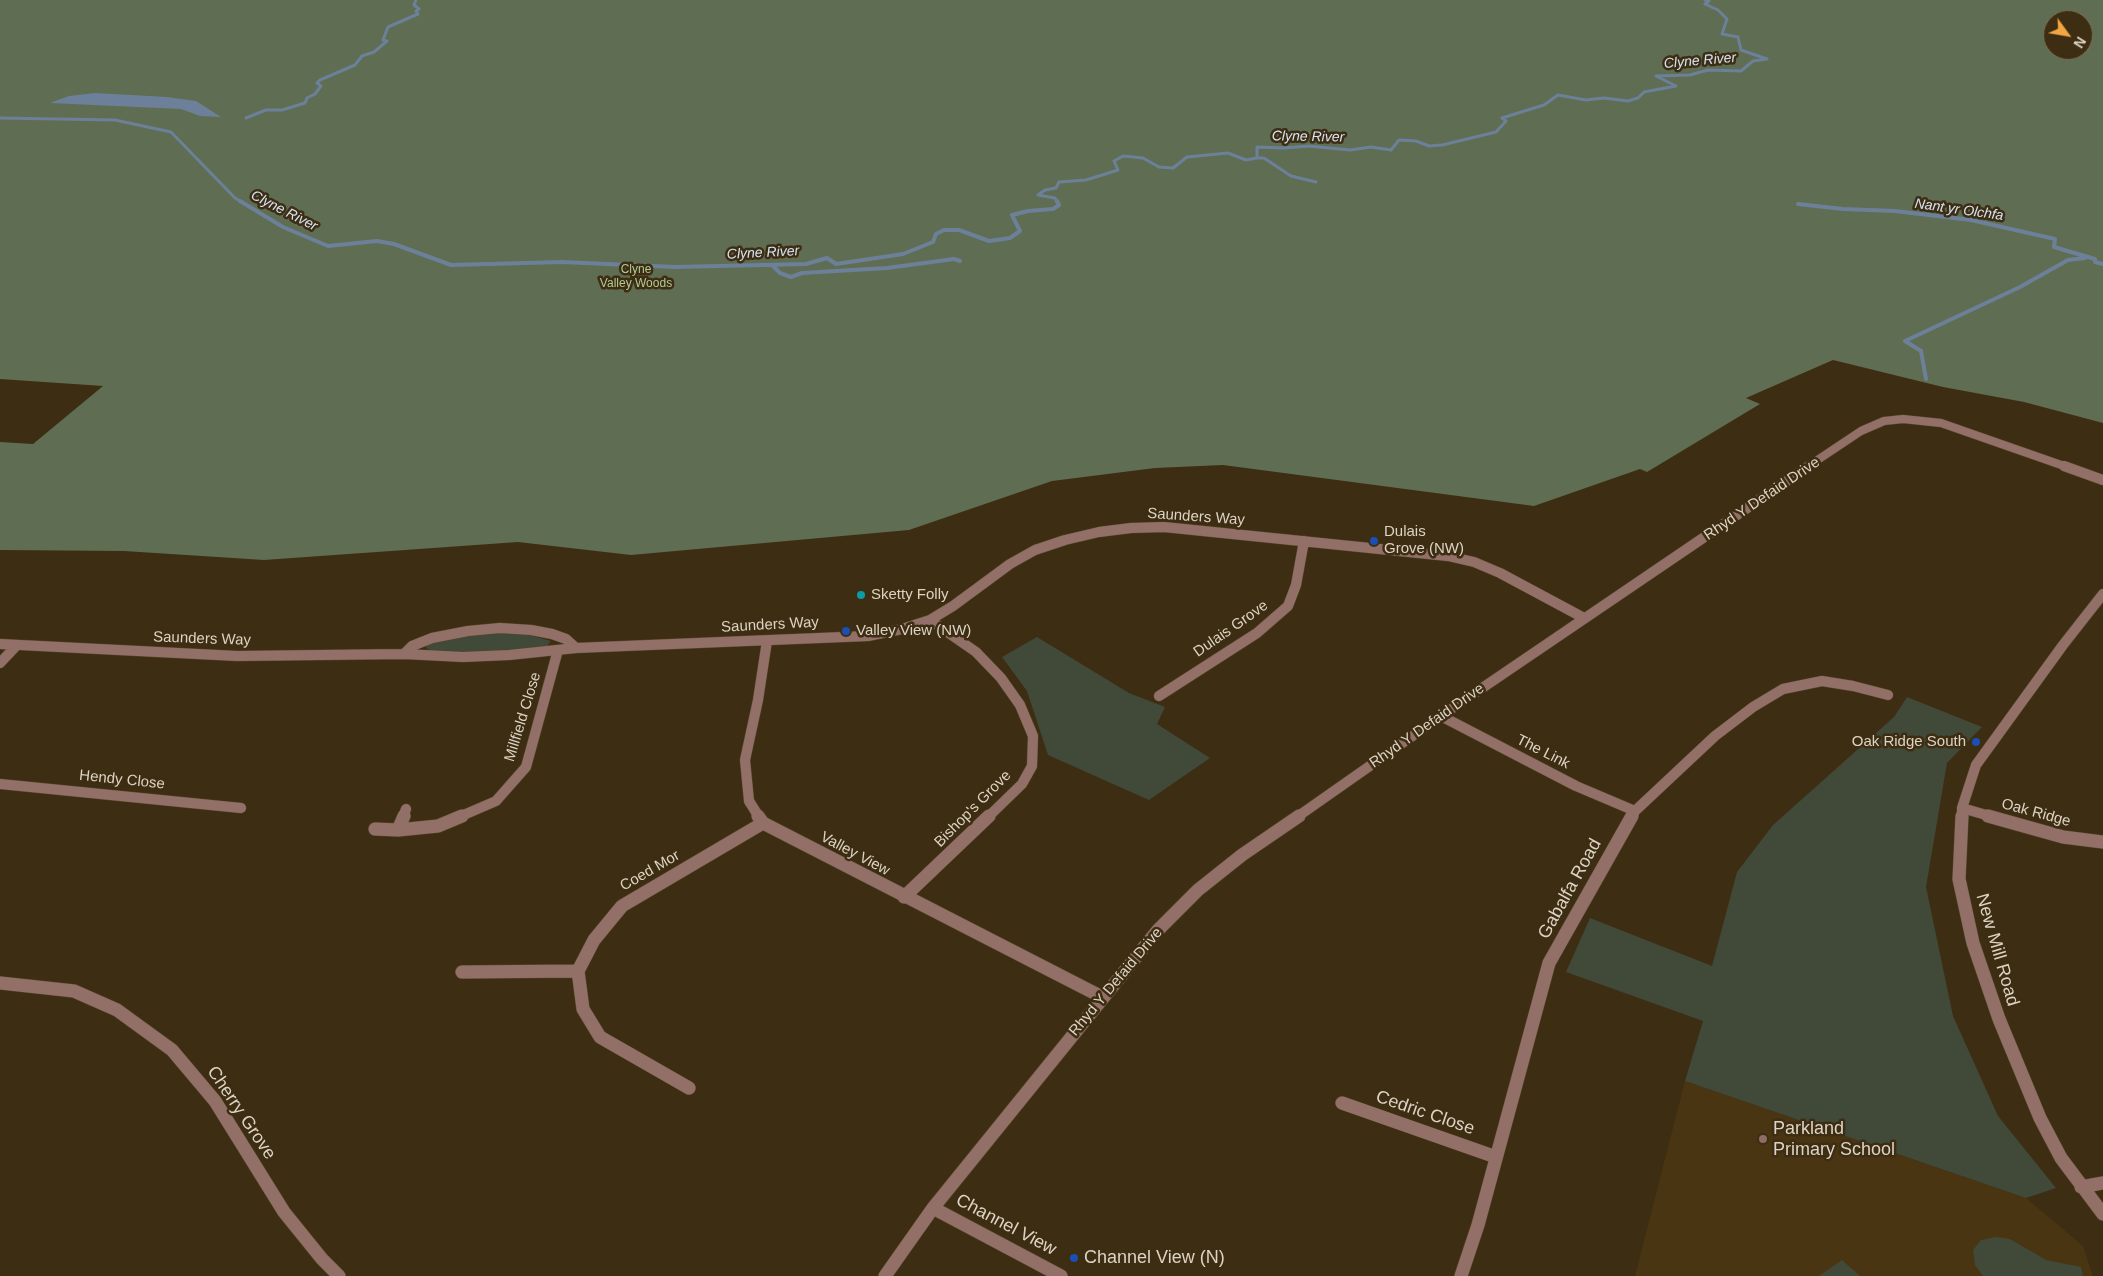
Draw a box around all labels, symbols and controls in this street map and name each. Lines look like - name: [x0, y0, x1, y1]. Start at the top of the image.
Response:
- north arrow: [2043, 10, 2093, 60]
- text: N: [2070, 34, 2089, 51]
- water label: Clyne River: [1663, 49, 1737, 73]
- water label: Clyne River: [1272, 128, 1344, 146]
- water label: Clyne River: [248, 187, 320, 235]
- water label: Nant yr Olchfa: [1914, 195, 2004, 225]
- water label: Clyne River: [726, 243, 800, 263]
- park label: Clyne Valley Woods: [600, 263, 672, 291]
- street label: Rhyd Y Defaid Drive: [1701, 454, 1823, 544]
- street label: Saunders Way: [1147, 505, 1245, 529]
- place label: Dulais Grove (NW): [1384, 523, 1464, 558]
- marker: Dulais Grove (NW): [1368, 535, 1380, 547]
- place label: Sketty Folly: [871, 586, 949, 604]
- marker: Sketty Folly: [855, 589, 867, 601]
- street label: Dulais Grove: [1190, 597, 1272, 661]
- street label: Saunders Way: [721, 613, 819, 637]
- place label: Valley View (NW): [856, 622, 971, 640]
- marker: Valley View (NW): [840, 625, 852, 637]
- street label: Saunders Way: [153, 628, 251, 650]
- street label: Millfield Close: [501, 670, 545, 764]
- street label: Rhyd Y Defaid Drive: [1366, 680, 1488, 772]
- street label: The Link: [1513, 731, 1573, 773]
- place label: Oak Ridge South: [1852, 733, 1966, 751]
- marker: Oak Ridge South: [1970, 736, 1982, 748]
- street label: Hendy Close: [78, 767, 166, 793]
- street label: Bishop's Grove: [931, 767, 1015, 851]
- street label: Oak Ridge: [1999, 795, 2073, 831]
- street label: Valley View: [817, 828, 893, 880]
- street label: Gabalfa Road: [1534, 835, 1606, 943]
- street label: Coed Mor: [617, 847, 683, 895]
- street label: New Mill Road: [1971, 891, 2023, 1009]
- street label: Rhyd Y Defaid Drive: [1065, 924, 1167, 1040]
- street label: Cherry Grove: [202, 1062, 280, 1164]
- street label: Cedric Close: [1373, 1086, 1477, 1140]
- place label: Parkland Primary School: [1773, 1118, 1895, 1160]
- marker: Parkland Primary School: [1757, 1133, 1769, 1145]
- street label: Channel View: [952, 1189, 1060, 1261]
- place label: Channel View (N): [1084, 1247, 1225, 1269]
- marker: Channel View (N): [1068, 1252, 1080, 1264]

